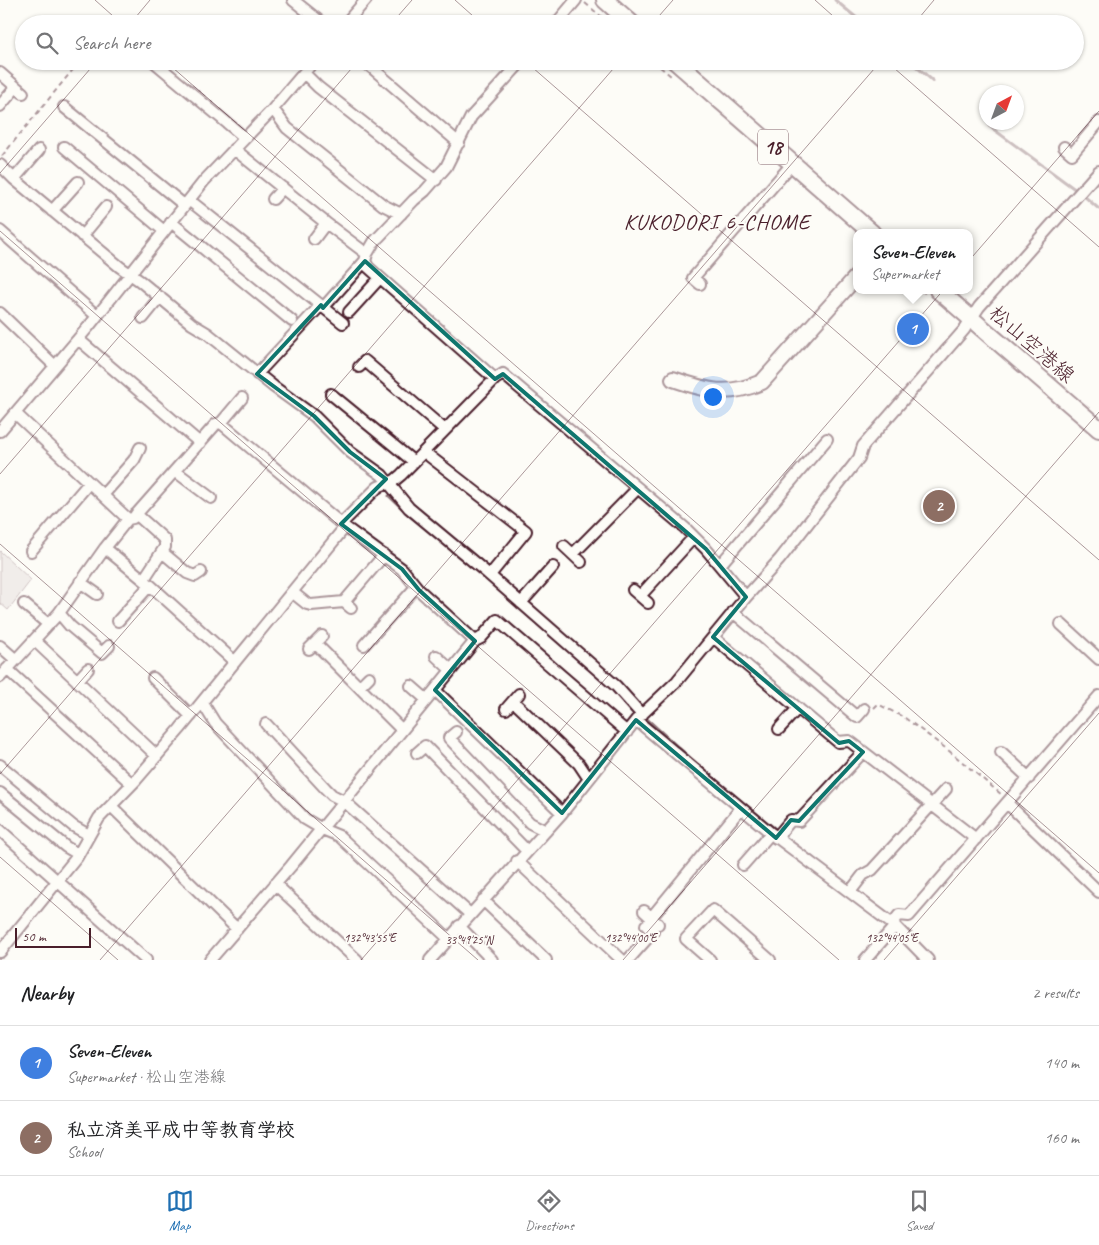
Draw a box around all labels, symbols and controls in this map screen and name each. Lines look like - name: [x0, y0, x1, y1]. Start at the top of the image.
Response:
- search box: [15, 15, 1084, 70]
- icon: search: [33, 29, 61, 57]
- text: Search here: [73, 31, 150, 55]
- north arrow: [979, 85, 1024, 130]
- road number: 18: [758, 130, 788, 164]
- district label: KUKODORI 6-CHOME: [624, 208, 813, 236]
- popup: [853, 229, 973, 294]
- text: Seven-Eleven: [871, 240, 955, 264]
- text: Supermarket: [871, 264, 939, 284]
- street label: 松山空港線: [984, 300, 1080, 388]
- pin: 1: [897, 310, 929, 348]
- your location: [700, 384, 726, 410]
- pin: 2: [923, 487, 955, 525]
- scale bar: [15, 925, 91, 948]
- text: 50 m: [22, 928, 46, 945]
- text: 132°43'55"E: [344, 930, 398, 946]
- text: 132°44'00"E: [605, 930, 659, 946]
- text: 132°44'05"E: [866, 930, 920, 946]
- text: 33°49'25"N: [445, 932, 494, 948]
- text: Nearby: [20, 980, 73, 1006]
- text: 2 results: [1032, 983, 1079, 1003]
- text: Seven-Eleven: [67, 1039, 151, 1063]
- text: 1: [32, 1053, 40, 1073]
- text: 140 m: [1045, 1053, 1079, 1073]
- text: Supermarket · 松山空港線: [67, 1067, 226, 1087]
- text: 私立済美平成中等教育学校: [67, 1118, 295, 1142]
- text: 2: [32, 1128, 40, 1148]
- text: 160 m: [1045, 1128, 1079, 1148]
- text: School: [67, 1142, 101, 1162]
- tab: Map: [166, 1187, 194, 1234]
- tab: Directions: [525, 1187, 574, 1234]
- tab: Saved: [905, 1187, 933, 1234]

